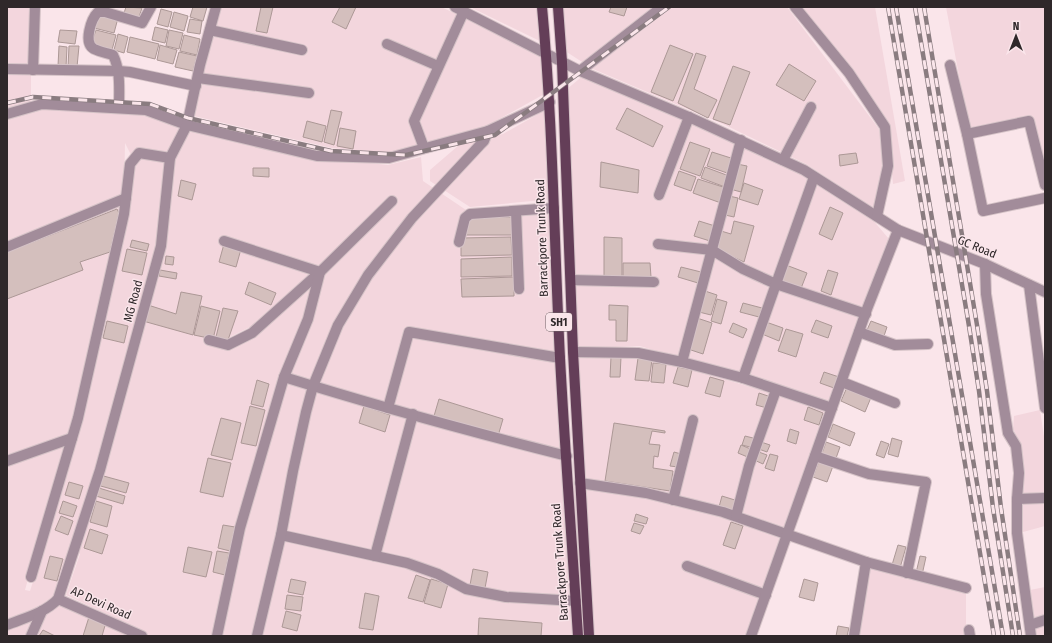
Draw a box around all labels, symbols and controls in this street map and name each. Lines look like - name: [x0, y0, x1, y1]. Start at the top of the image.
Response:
- north arrow: [996, 16, 1036, 56]
- text: N: [1013, 20, 1019, 33]
- street label: Barrackpore Trunk Road: [533, 179, 551, 297]
- street label: GC Road: [956, 233, 998, 261]
- street label: MG Road: [121, 278, 145, 324]
- road number: SH1: [546, 313, 572, 331]
- street label: Barrackpore Trunk Road: [549, 503, 571, 621]
- street label: AP Devi Road: [69, 584, 133, 622]

